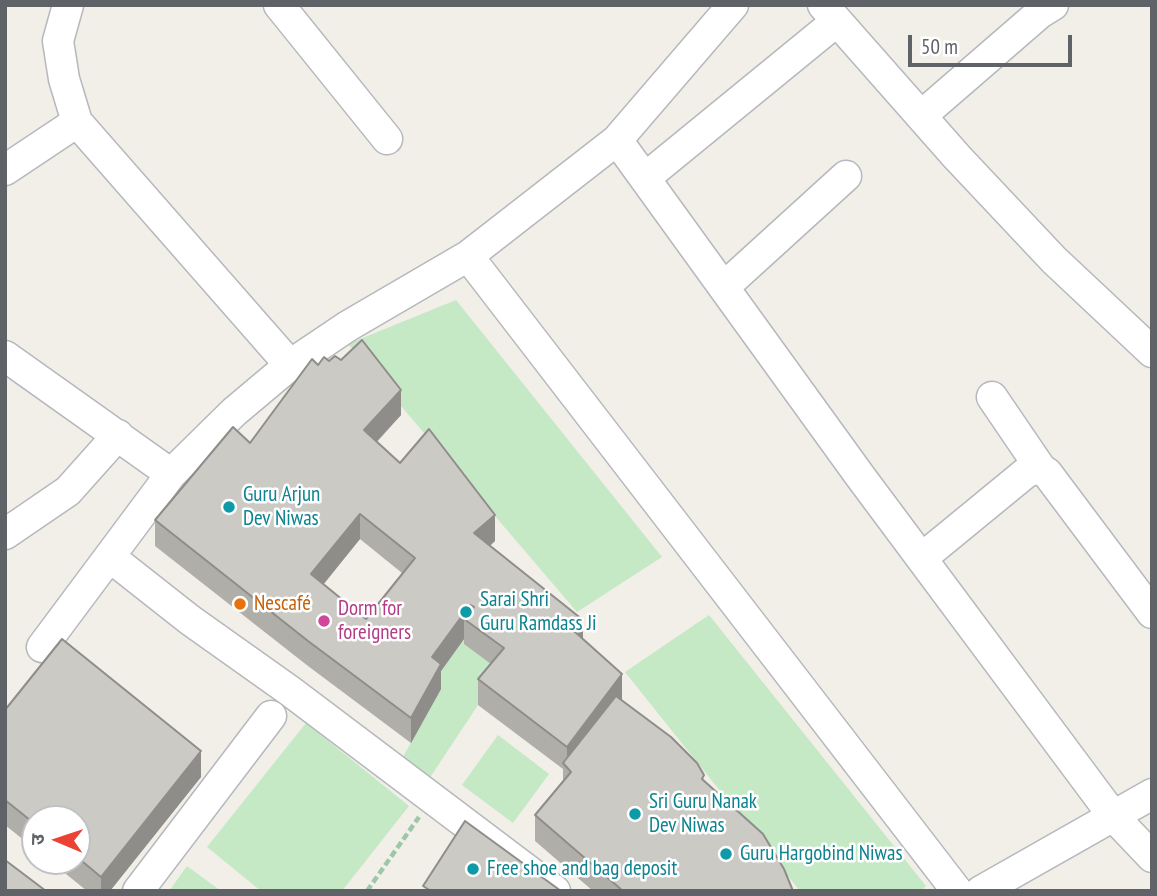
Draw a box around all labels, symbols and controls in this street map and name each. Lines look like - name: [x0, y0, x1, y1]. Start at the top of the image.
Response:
- scale bar: [912, 21, 1076, 65]
- text: 50 m: [921, 33, 958, 60]
- place label: Guru Arjun Dev Niwas: [243, 482, 320, 532]
- marker: Guru Arjun Dev Niwas: [221, 499, 237, 515]
- place label: Sarai Shri Guru Ramdass Ji: [480, 587, 597, 637]
- place label: Nescafé: [254, 591, 311, 617]
- marker: Nescafé: [232, 596, 248, 612]
- place label: Dorm for foreigners: [338, 596, 411, 646]
- marker: Sarai Shri Guru Ramdass Ji: [458, 604, 474, 620]
- marker: Dorm for foreigners: [316, 613, 332, 629]
- place label: Sri Guru Nanak Dev Niwas: [649, 789, 757, 839]
- north arrow: [21, 805, 91, 875]
- marker: Sri Guru Nanak Dev Niwas: [627, 806, 643, 822]
- text: उ: [25, 833, 49, 845]
- place label: Guru Hargobind Niwas: [740, 841, 902, 867]
- marker: Guru Hargobind Niwas: [718, 846, 734, 862]
- place label: Free shoe and bag deposit: [487, 856, 677, 882]
- marker: Free shoe and bag deposit: [465, 861, 481, 877]

